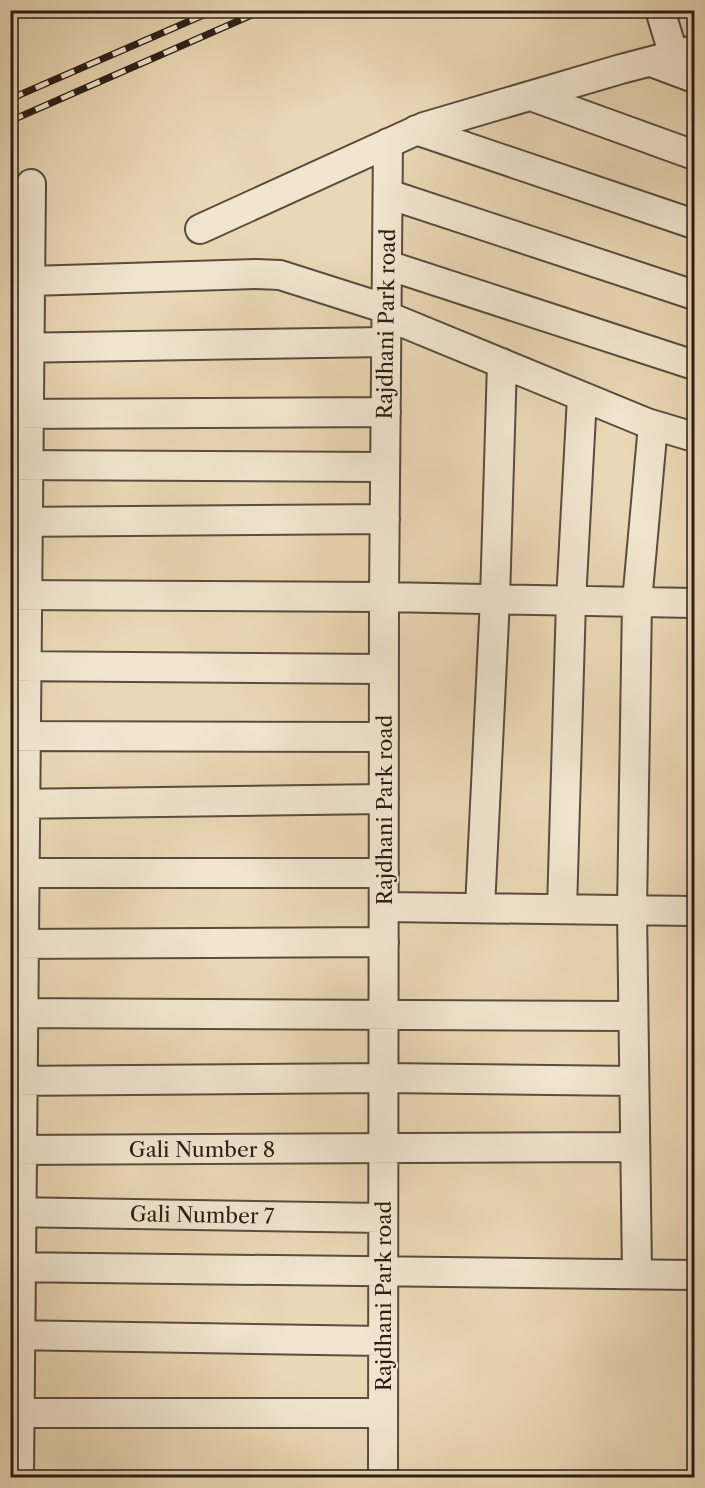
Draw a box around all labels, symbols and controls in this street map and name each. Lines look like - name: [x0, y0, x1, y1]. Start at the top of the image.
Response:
- street label: Rajdhani Park road: [372, 228, 400, 420]
- street label: Rajdhani Park road: [372, 714, 397, 905]
- street label: Gali Number 8: [129, 1137, 275, 1162]
- street label: Rajdhani Park road: [371, 1200, 396, 1391]
- street label: Gali Number 7: [130, 1201, 275, 1229]

